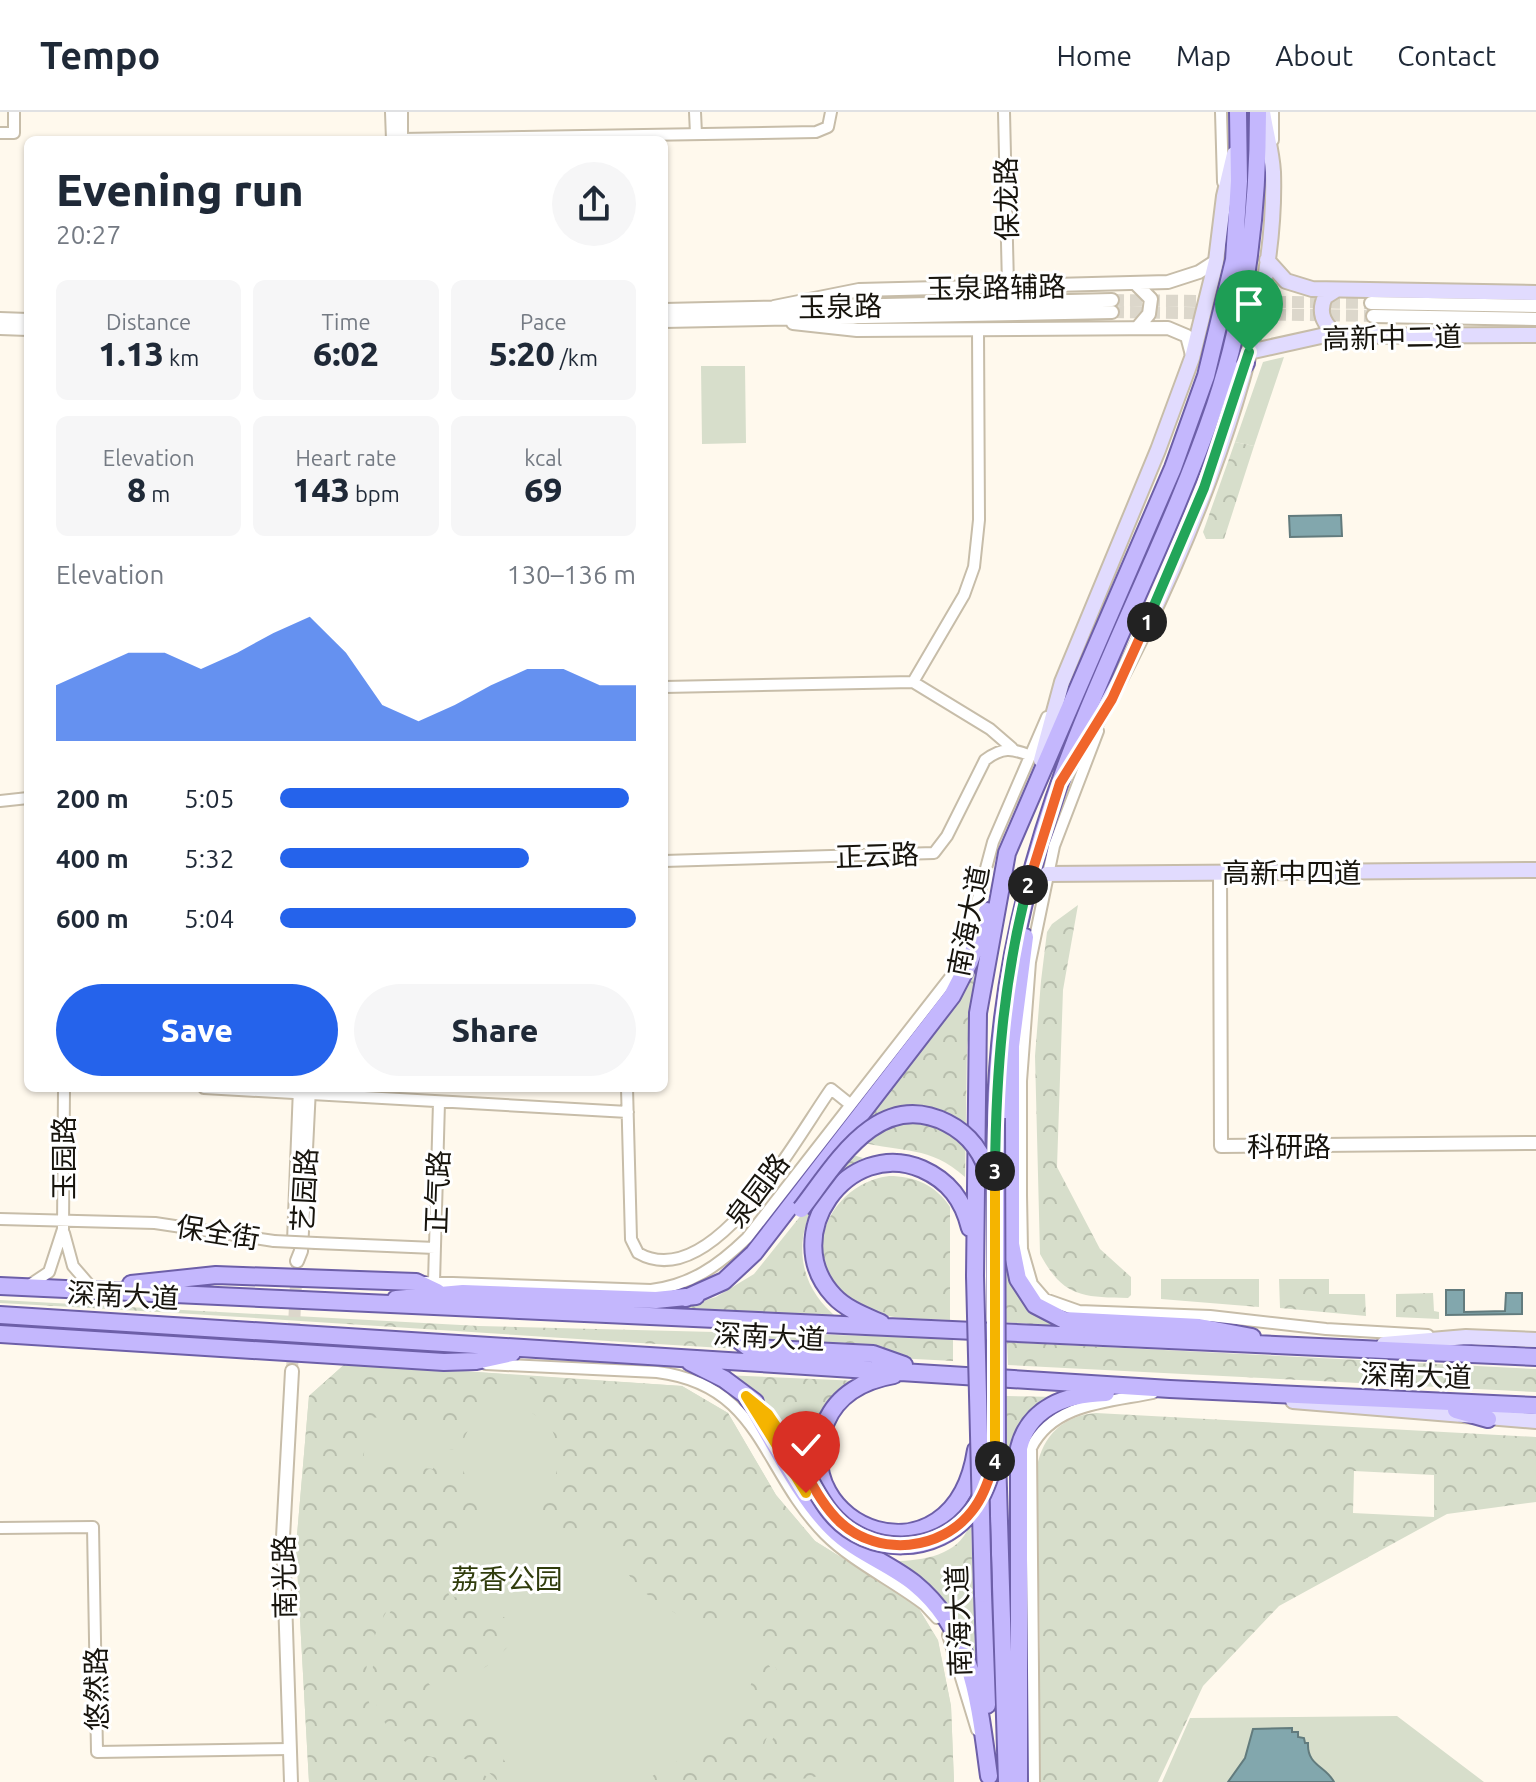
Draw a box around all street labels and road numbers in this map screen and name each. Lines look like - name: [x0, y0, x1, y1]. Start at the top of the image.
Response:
- street label: 保龙路: [990, 157, 1022, 241]
- street label: 玉泉路辅路: [926, 270, 1066, 304]
- street label: 玉泉路: [798, 290, 882, 322]
- street label: 高新中二道: [1322, 320, 1462, 354]
- street label: 正云路: [834, 838, 920, 872]
- street label: 高新中四道: [1222, 857, 1362, 888]
- street label: 南海大道: [942, 863, 994, 979]
- street label: 玉园路: [48, 1116, 79, 1200]
- street label: 科研路: [1247, 1131, 1331, 1162]
- street label: 艺园路: [286, 1147, 322, 1233]
- street label: 泉园路: [719, 1147, 795, 1233]
- street label: 正气路: [420, 1149, 454, 1235]
- street label: 保全街: [174, 1210, 262, 1254]
- street label: 深南大道: [66, 1277, 180, 1313]
- street label: 深南大道: [712, 1318, 826, 1354]
- street label: 深南大道: [1359, 1358, 1473, 1392]
- street label: 南光路: [268, 1535, 300, 1619]
- street label: 南海大道: [941, 1564, 975, 1678]
- street label: 悠然路: [80, 1647, 112, 1731]

